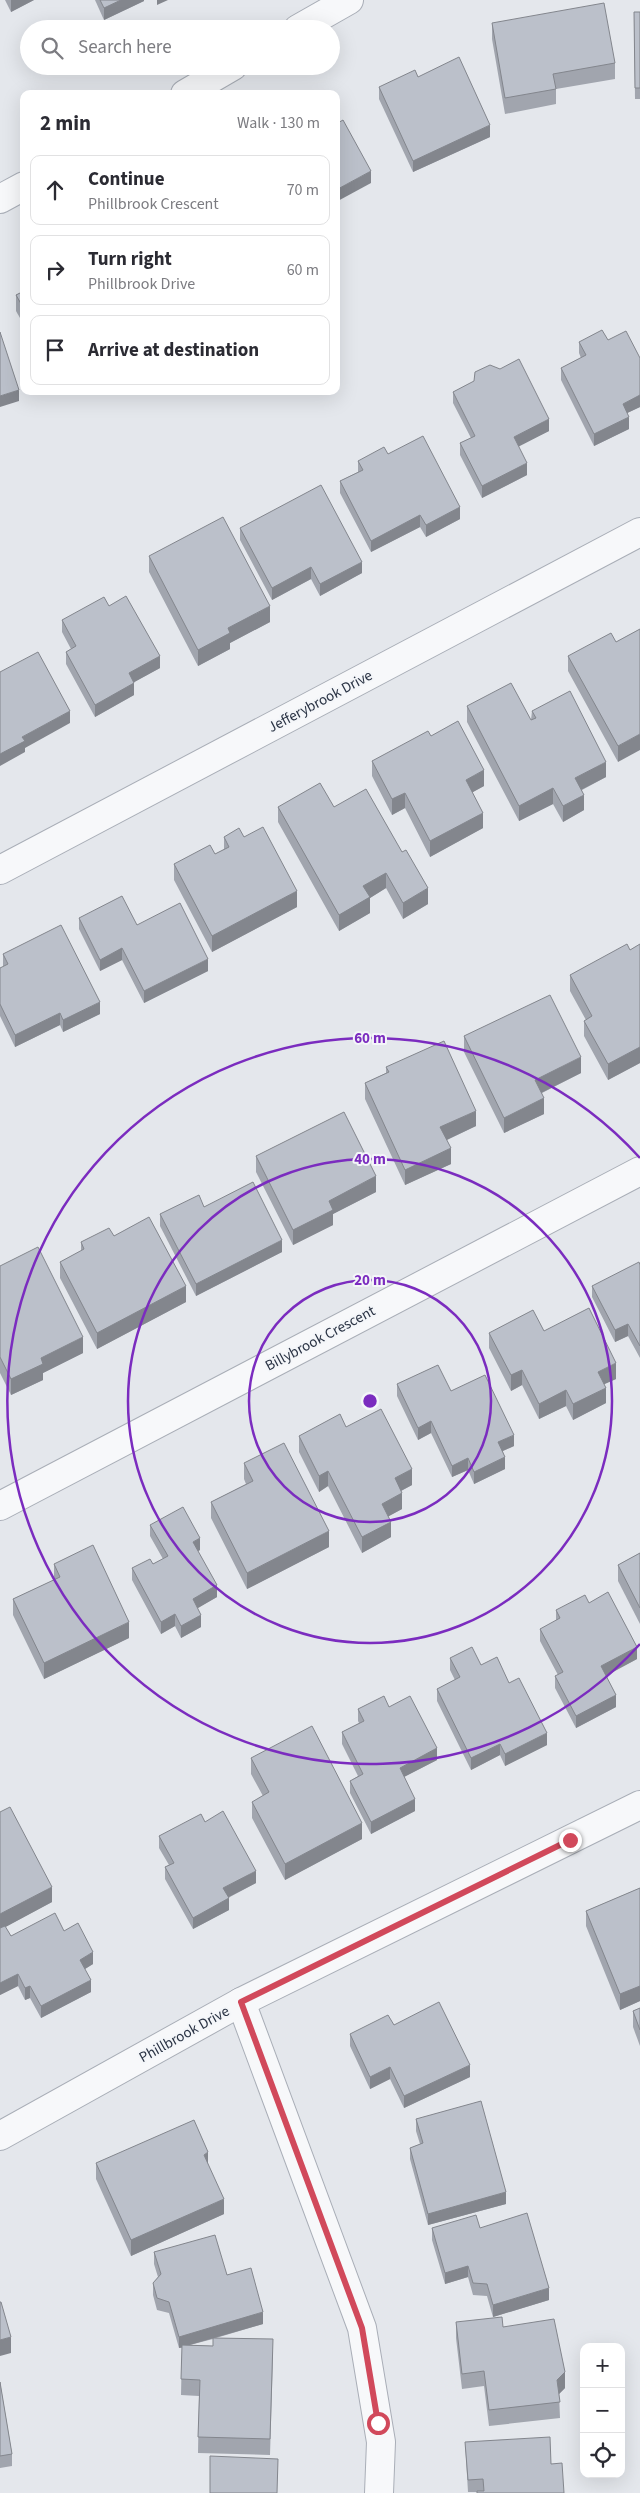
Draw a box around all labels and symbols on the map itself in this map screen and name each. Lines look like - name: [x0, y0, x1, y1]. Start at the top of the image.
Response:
- street label: Jefferybrook Drive: [264, 665, 376, 738]
- text: 60 m: [354, 1028, 386, 1049]
- text: 40 m: [354, 1149, 386, 1170]
- text: 20 m: [354, 1270, 386, 1291]
- street label: Billybrook Crescent: [262, 1301, 379, 1376]
- centre of rings: [361, 1392, 379, 1410]
- route end: [559, 1829, 582, 1852]
- street label: Phillbrook Drive: [135, 2001, 233, 2068]
- route start: [367, 2412, 390, 2435]

